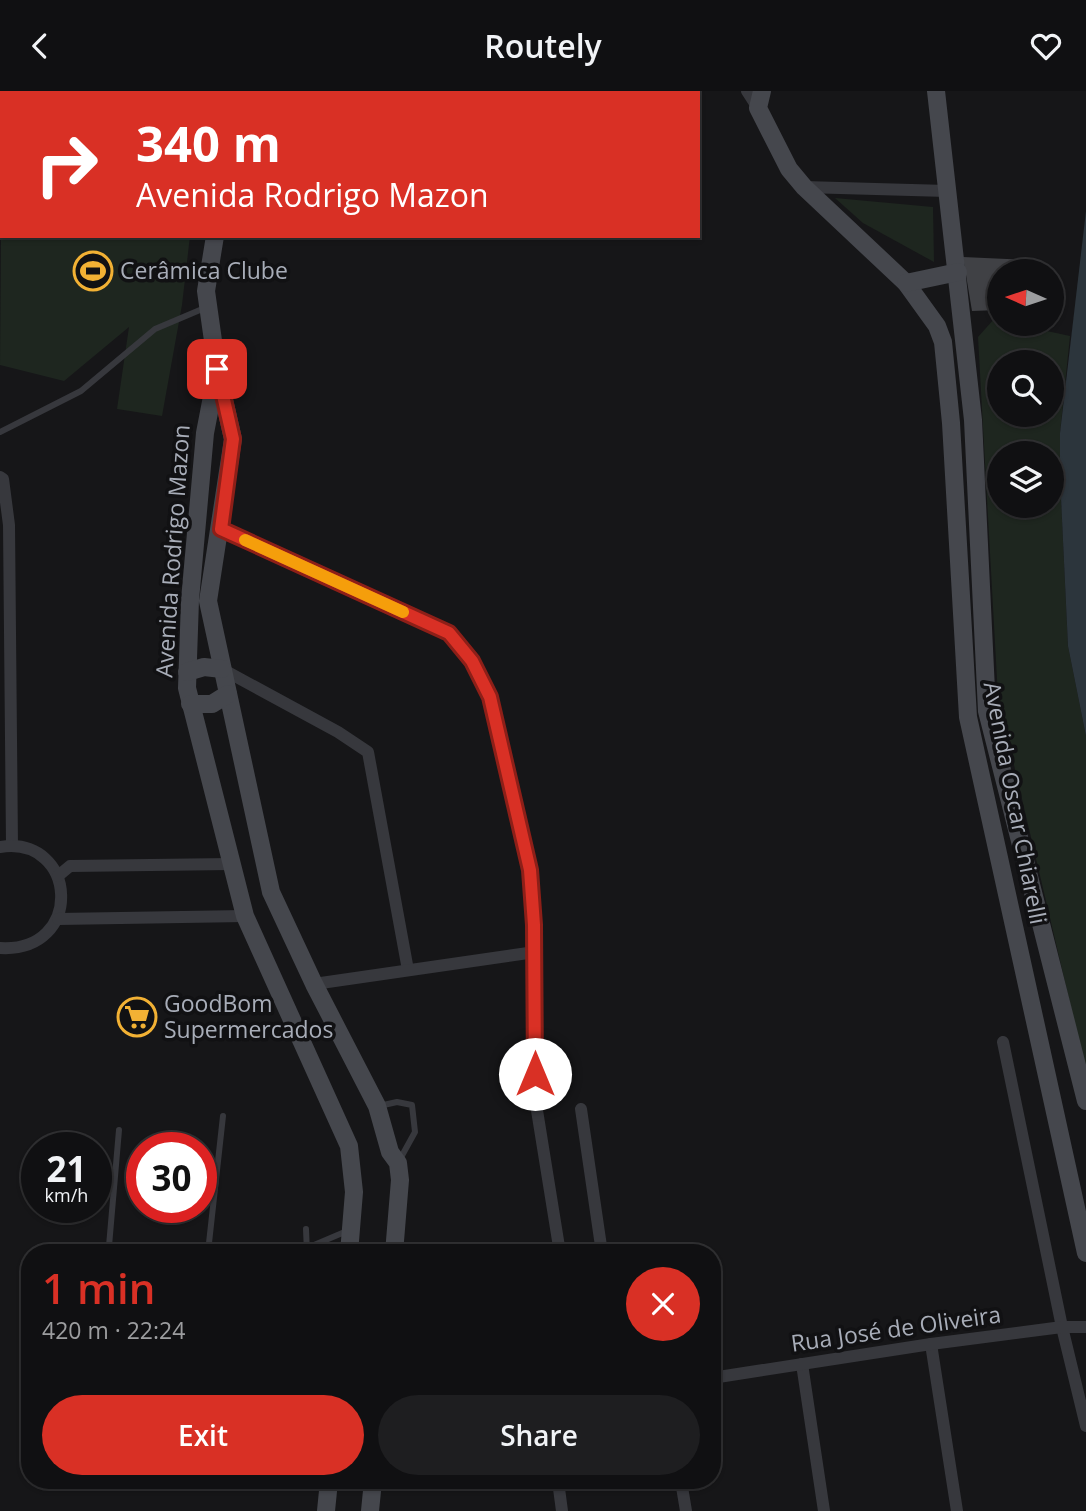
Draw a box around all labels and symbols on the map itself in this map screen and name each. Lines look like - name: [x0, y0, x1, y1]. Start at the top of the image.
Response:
- sports icon: Cerâmica Clube: [72, 250, 114, 292]
- place label: Cerâmica Clube: [120, 254, 288, 286]
- north arrow: [987, 259, 1064, 336]
- pin: [187, 339, 247, 399]
- street label: Avenida Rodrigo Mazon: [147, 423, 197, 678]
- street label: Avenida Oscar Chiarelli: [977, 679, 1055, 927]
- place label: GoodBom Supermercados: [164, 987, 333, 1045]
- supermarket icon: GoodBom Supermercados: [116, 996, 158, 1038]
- position arrow: [498, 1037, 572, 1111]
- speed limit sign: 30: [126, 1132, 217, 1223]
- street label: Rua José de Oliveira: [789, 1297, 1003, 1359]

